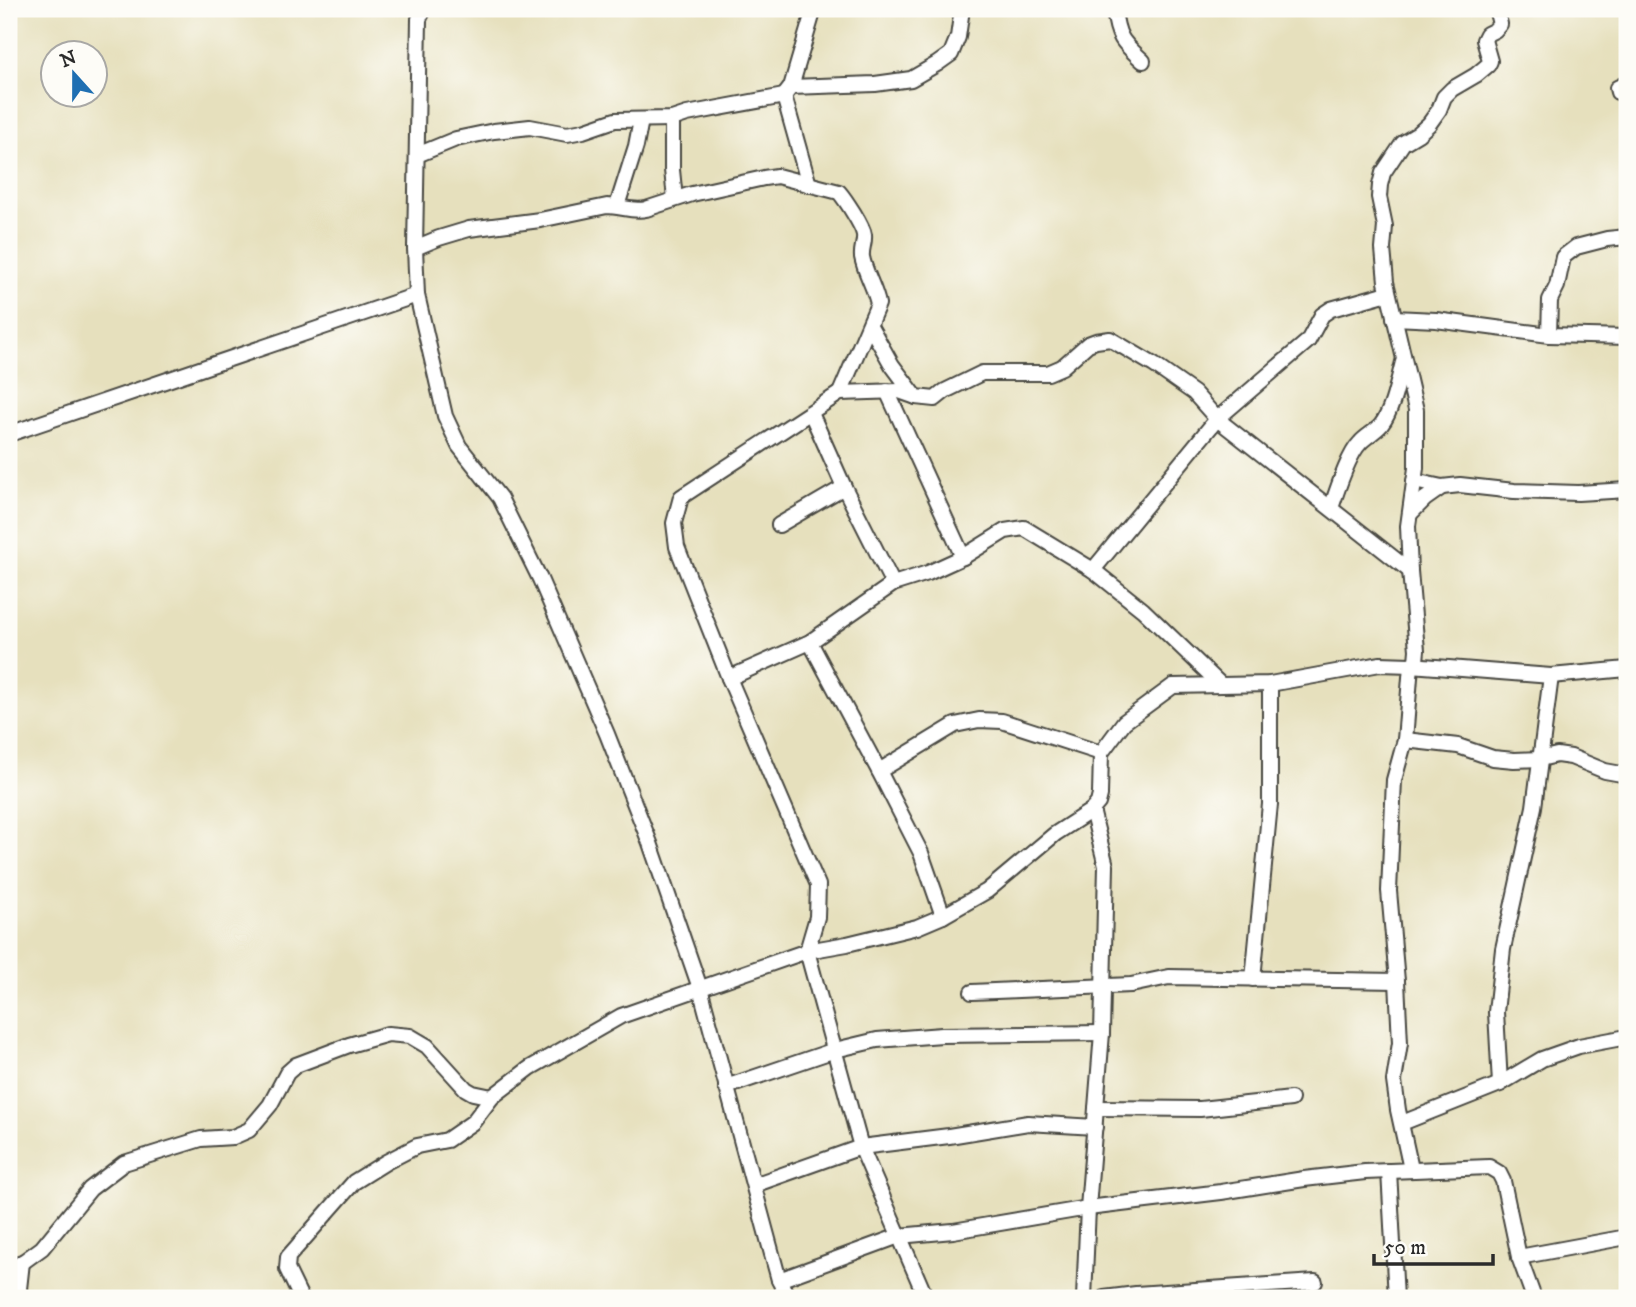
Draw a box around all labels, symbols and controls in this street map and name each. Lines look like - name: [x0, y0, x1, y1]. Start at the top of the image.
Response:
- north arrow: [38, 38, 108, 108]
- text: N: [57, 46, 80, 73]
- scale bar: [1374, 1223, 1492, 1267]
- text: 50 m: [1384, 1235, 1426, 1261]

